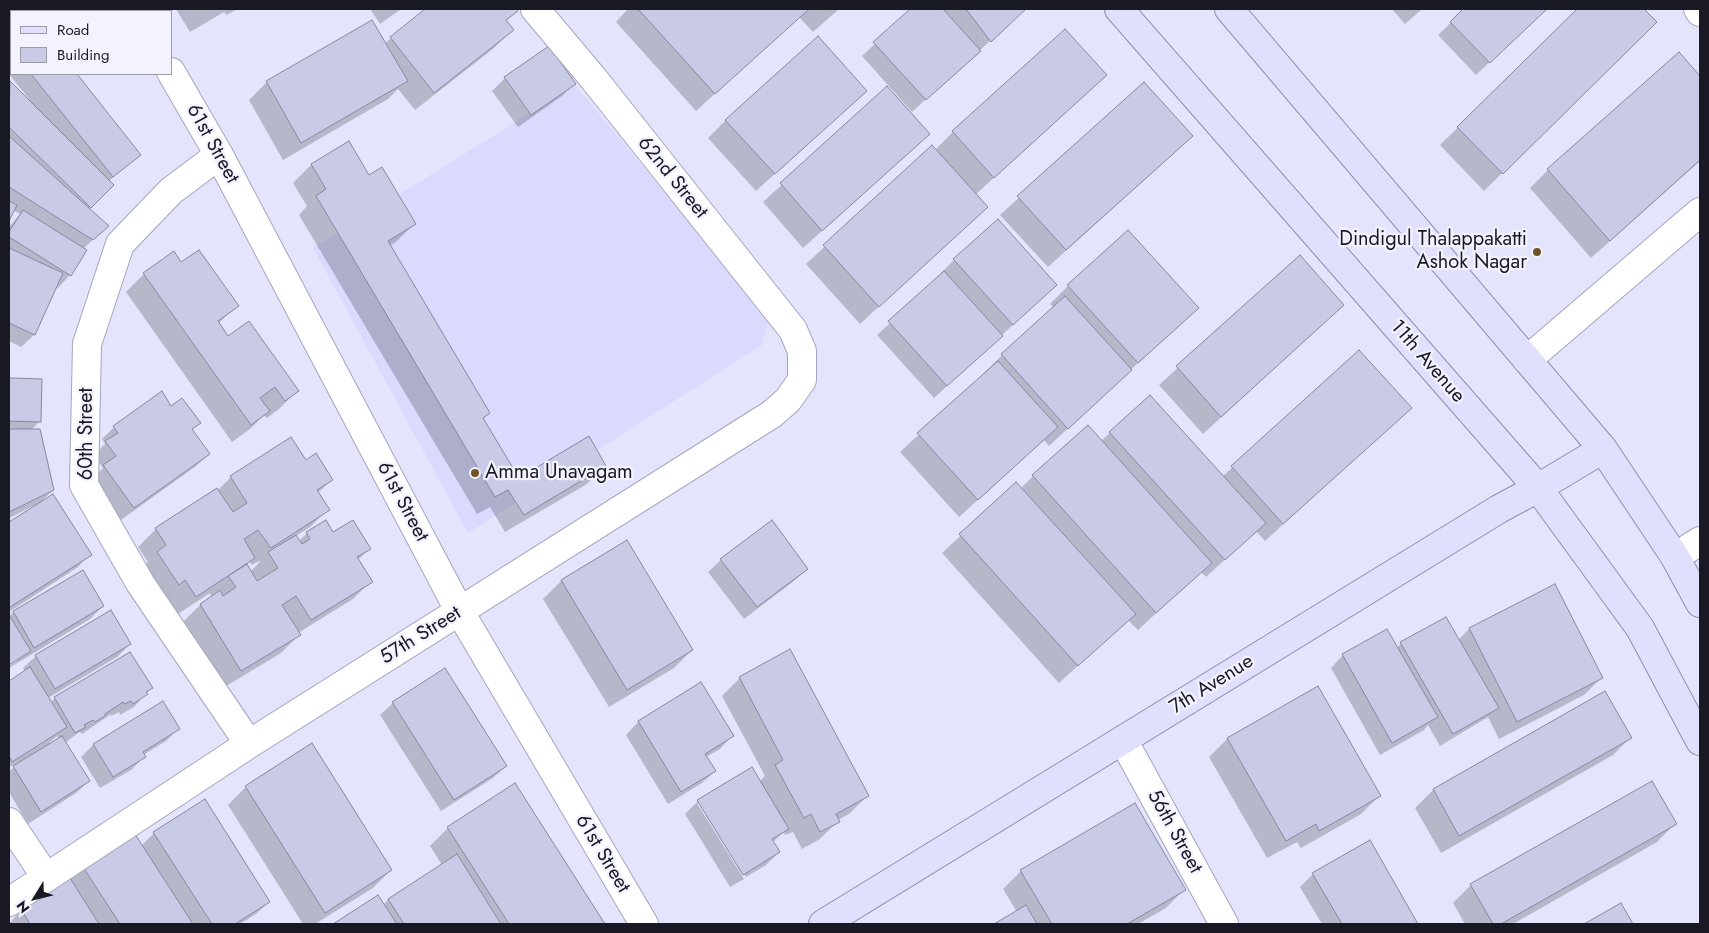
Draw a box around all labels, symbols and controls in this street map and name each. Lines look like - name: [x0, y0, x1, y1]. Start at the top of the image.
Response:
- legend: [10, 10, 172, 75]
- text: Road: [57, 19, 89, 41]
- text: Building: [57, 44, 109, 66]
- street label: 61st Street: [180, 100, 244, 188]
- street label: 62nd Street: [632, 132, 712, 224]
- place label: Dindigul Thalappakatti Ashok Nagar: [1339, 228, 1527, 275]
- marker: Dindigul Thalappakatti Ashok Nagar: [1531, 246, 1543, 258]
- street label: 11th Avenue: [1385, 316, 1469, 408]
- street label: 60th Street: [75, 388, 99, 480]
- street label: 61st Street: [371, 458, 433, 546]
- place label: Amma Unavagam: [485, 461, 633, 485]
- marker: Amma Unavagam: [469, 467, 481, 479]
- street label: 57th Street: [376, 602, 466, 670]
- street label: 7th Avenue: [1166, 650, 1258, 720]
- street label: 56th Street: [1141, 786, 1207, 878]
- street label: 61st Street: [569, 810, 635, 898]
- north arrow: [10, 873, 60, 923]
- text: N: [12, 896, 34, 917]

